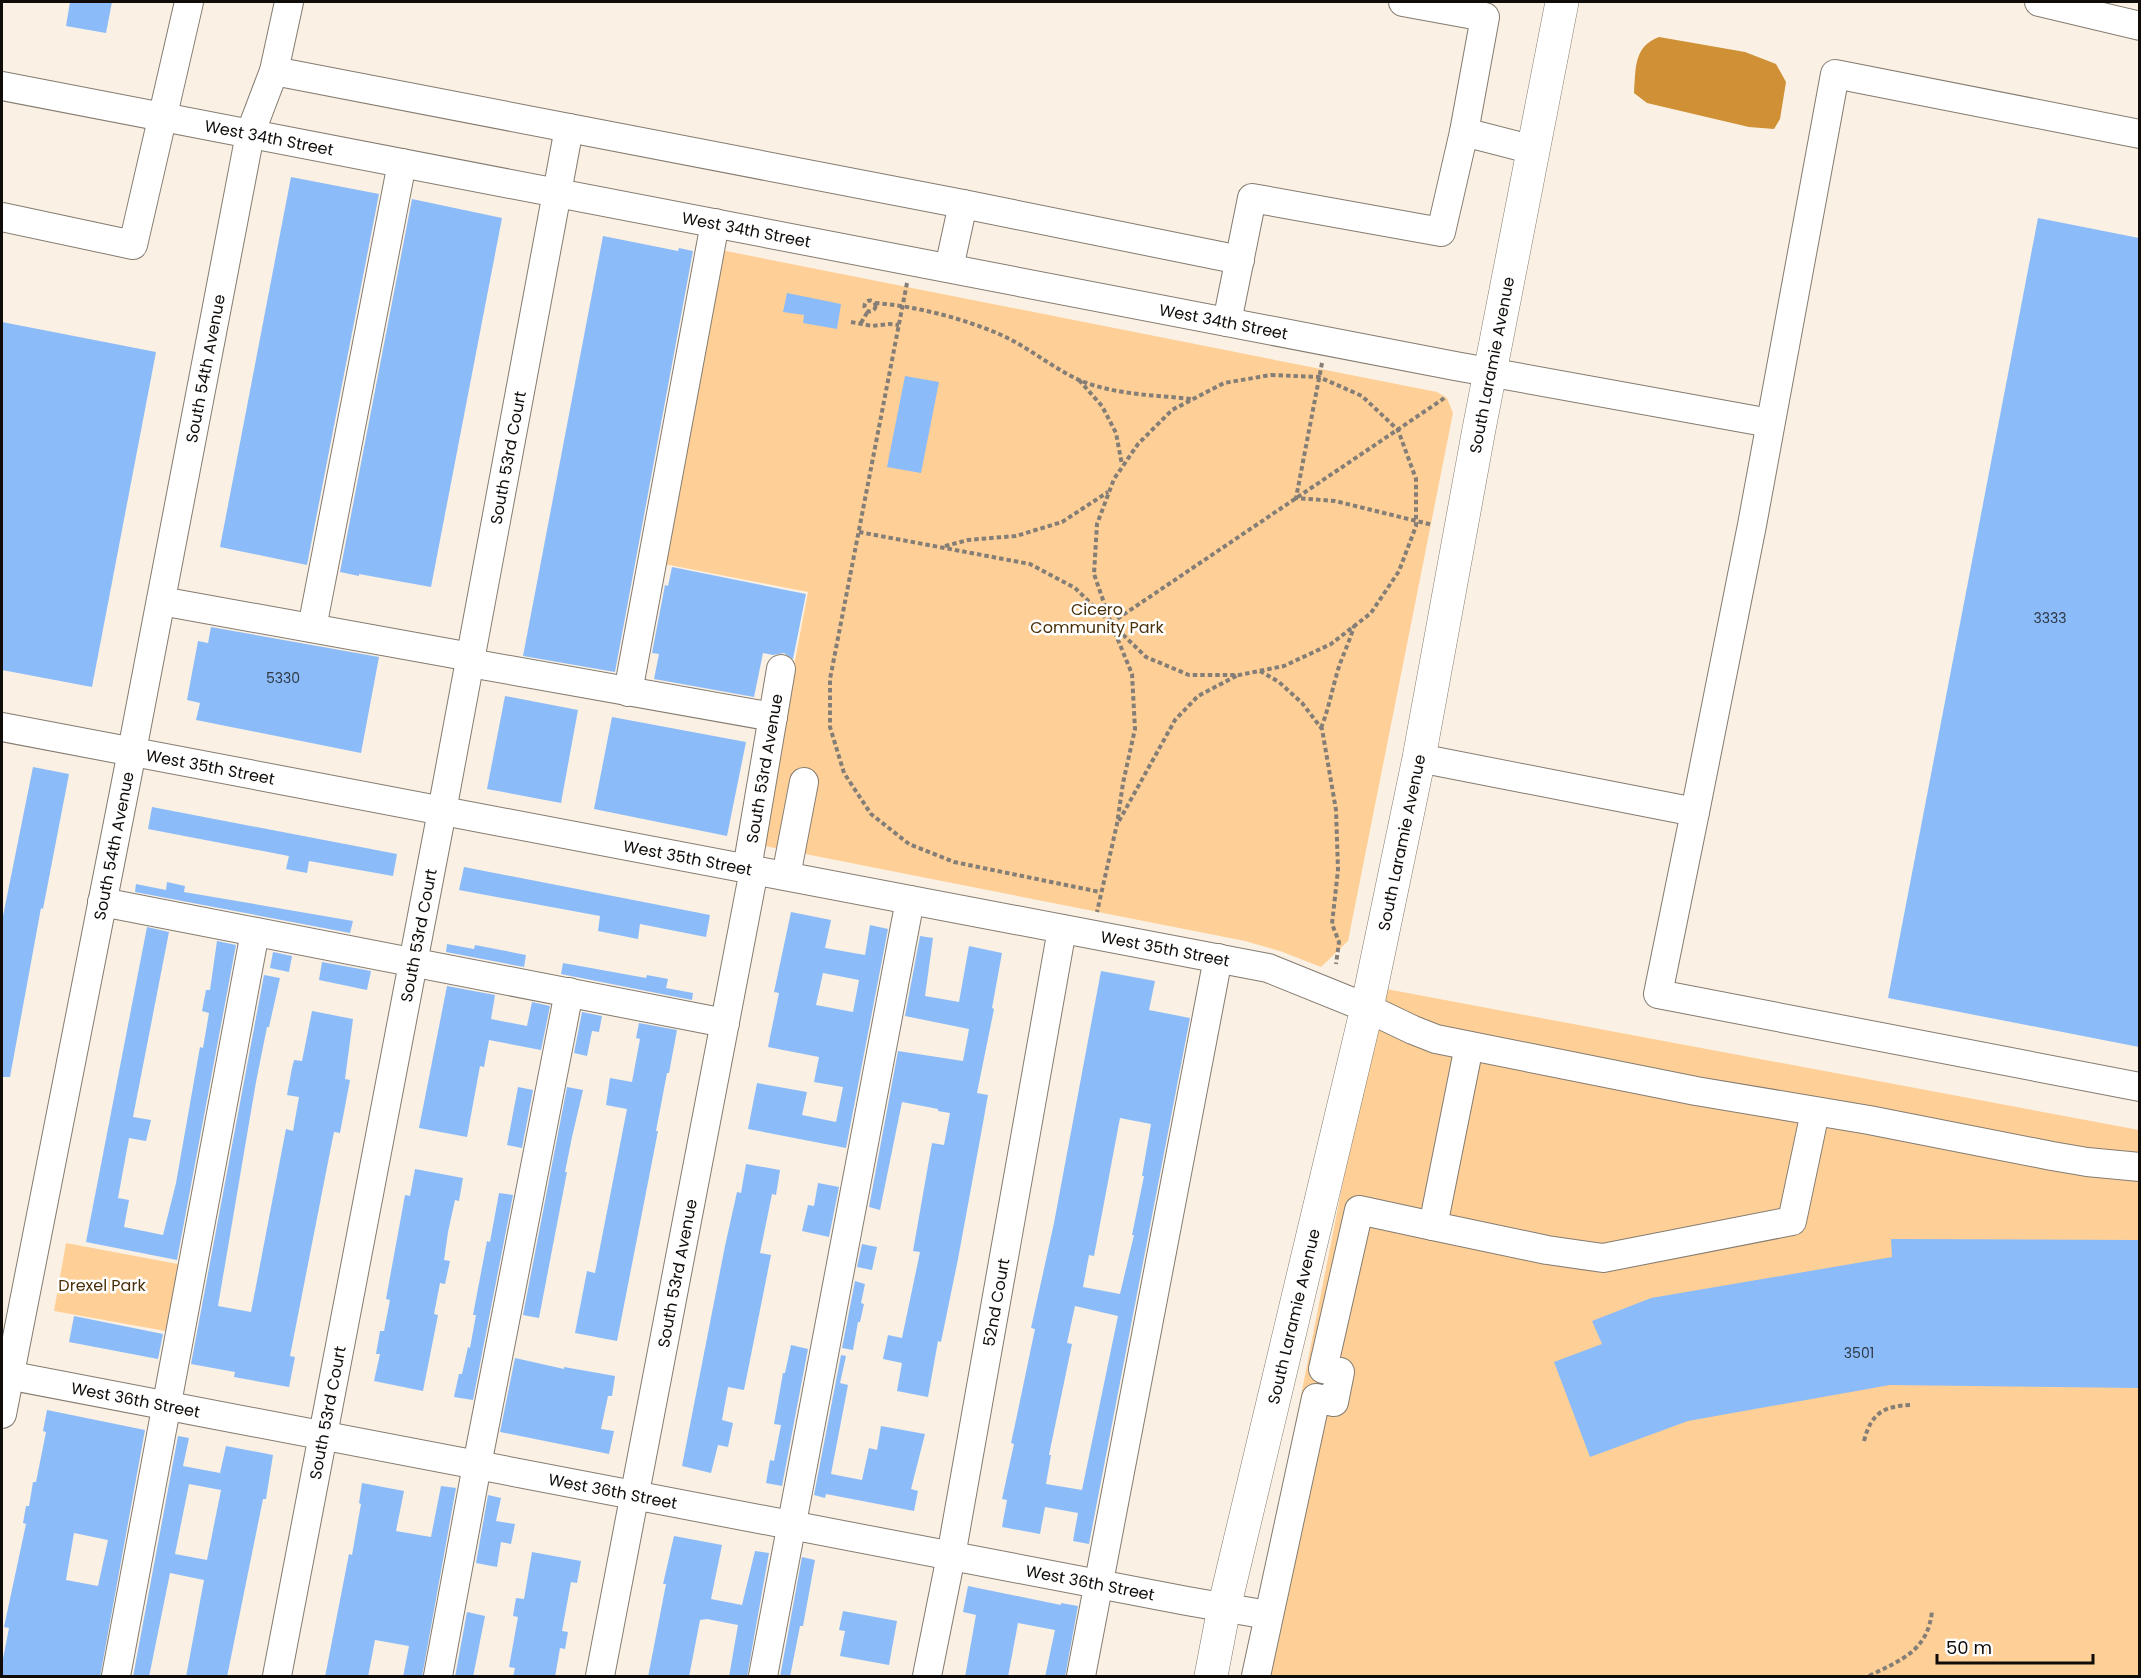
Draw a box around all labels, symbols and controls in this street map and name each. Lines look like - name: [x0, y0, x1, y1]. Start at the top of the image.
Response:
- street label: West 34th Street: [203, 114, 336, 162]
- street label: West 34th Street: [680, 206, 813, 254]
- street label: South Laramie Avenue: [1464, 275, 1520, 455]
- street label: South 54th Avenue: [180, 292, 231, 445]
- street label: West 34th Street: [1157, 298, 1290, 346]
- street label: South 53rd Court: [485, 389, 532, 526]
- park label: Cicero Community Park: [1030, 598, 1164, 639]
- house number: 3333: [2034, 608, 2066, 628]
- house number: 5330: [266, 668, 300, 688]
- street label: South 53rd Avenue: [741, 692, 789, 845]
- street label: West 35th Street: [144, 744, 277, 791]
- street label: South Laramie Avenue: [1372, 752, 1431, 933]
- street label: South 54th Avenue: [88, 770, 140, 922]
- street label: West 35th Street: [621, 834, 754, 882]
- street label: South 53rd Court: [395, 867, 443, 1004]
- street label: West 35th Street: [1099, 925, 1232, 972]
- street label: South 53rd Avenue: [652, 1197, 703, 1350]
- street label: South Laramie Avenue: [1262, 1226, 1326, 1407]
- street label: 52nd Court: [977, 1256, 1016, 1348]
- park label: Drexel Park: [58, 1274, 146, 1297]
- house number: 3501: [1844, 1343, 1874, 1363]
- street label: South 53rd Court: [304, 1344, 352, 1482]
- street label: West 36th Street: [69, 1376, 202, 1424]
- street label: West 36th Street: [546, 1468, 679, 1515]
- street label: West 36th Street: [1024, 1559, 1157, 1607]
- scale bar: [1937, 1627, 2093, 1665]
- text: 50 m: [1946, 1635, 1992, 1660]

